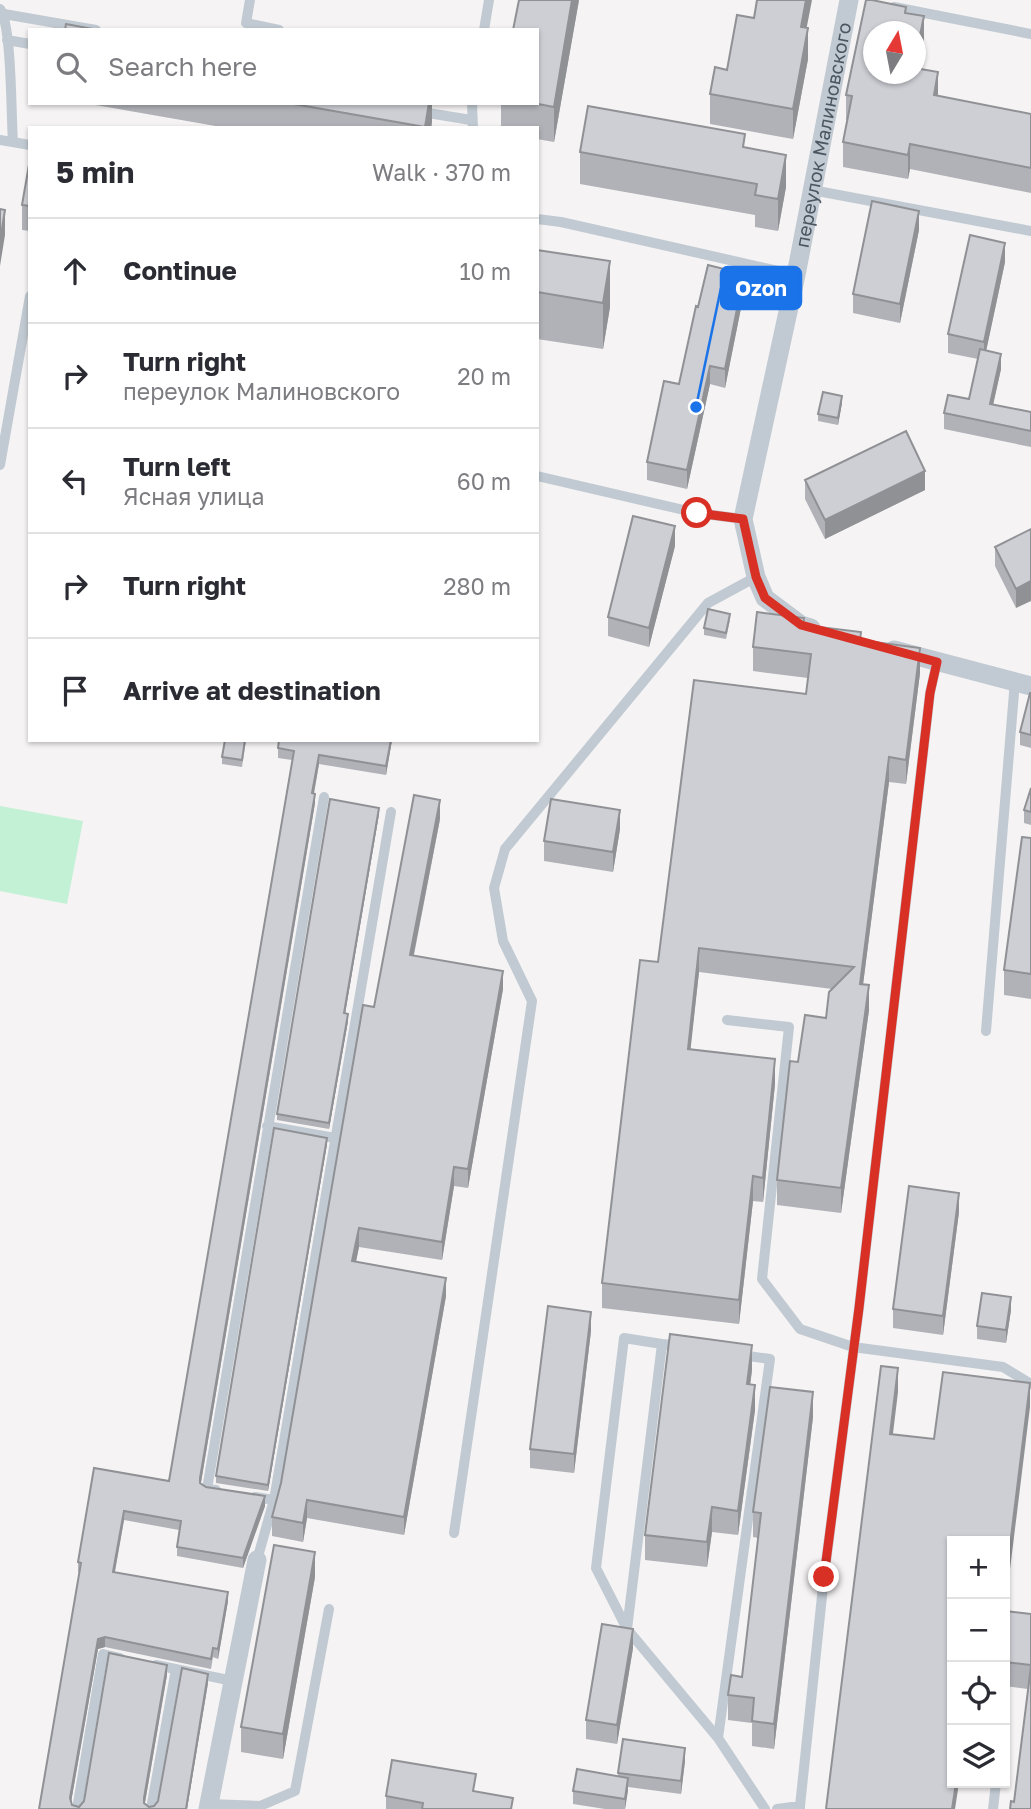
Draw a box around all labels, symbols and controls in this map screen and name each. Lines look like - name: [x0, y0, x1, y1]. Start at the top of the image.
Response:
- street label: переулок Малиновского: [790, 20, 855, 250]
- north arrow: [863, 21, 926, 84]
- search box: [28, 28, 539, 105]
- icon: search: [52, 48, 90, 86]
- text: Search here: [108, 51, 257, 82]
- text: 5 min: [56, 154, 134, 190]
- text: Walk · 370 m: [372, 158, 511, 186]
- icon: ahead: [56, 252, 94, 290]
- text: Continue: [123, 255, 237, 286]
- text: 10 m: [459, 257, 511, 285]
- callout: Ozon: [721, 267, 801, 309]
- text: Ozon: [735, 275, 787, 301]
- text: Turn right: [123, 346, 246, 377]
- icon: right: [56, 357, 94, 395]
- text: 20 m: [457, 362, 511, 390]
- text: переулок Малиновского: [123, 377, 400, 405]
- text: Turn left: [123, 451, 231, 482]
- icon: left: [56, 462, 94, 500]
- text: 60 m: [457, 467, 511, 495]
- text: Ясная улица: [123, 482, 265, 510]
- route start: [681, 497, 712, 528]
- icon: right: [56, 567, 94, 605]
- text: Turn right: [123, 570, 246, 601]
- text: 280 m: [443, 572, 511, 600]
- icon: arrive: [56, 672, 94, 710]
- text: Arrive at destination: [123, 675, 381, 706]
- map controls: [947, 1536, 1010, 1788]
- button: +: [947, 1536, 1010, 1599]
- route end: [808, 1561, 839, 1592]
- button: −: [947, 1599, 1010, 1662]
- button: locate: [947, 1662, 1010, 1725]
- button: layers: [947, 1725, 1010, 1788]

